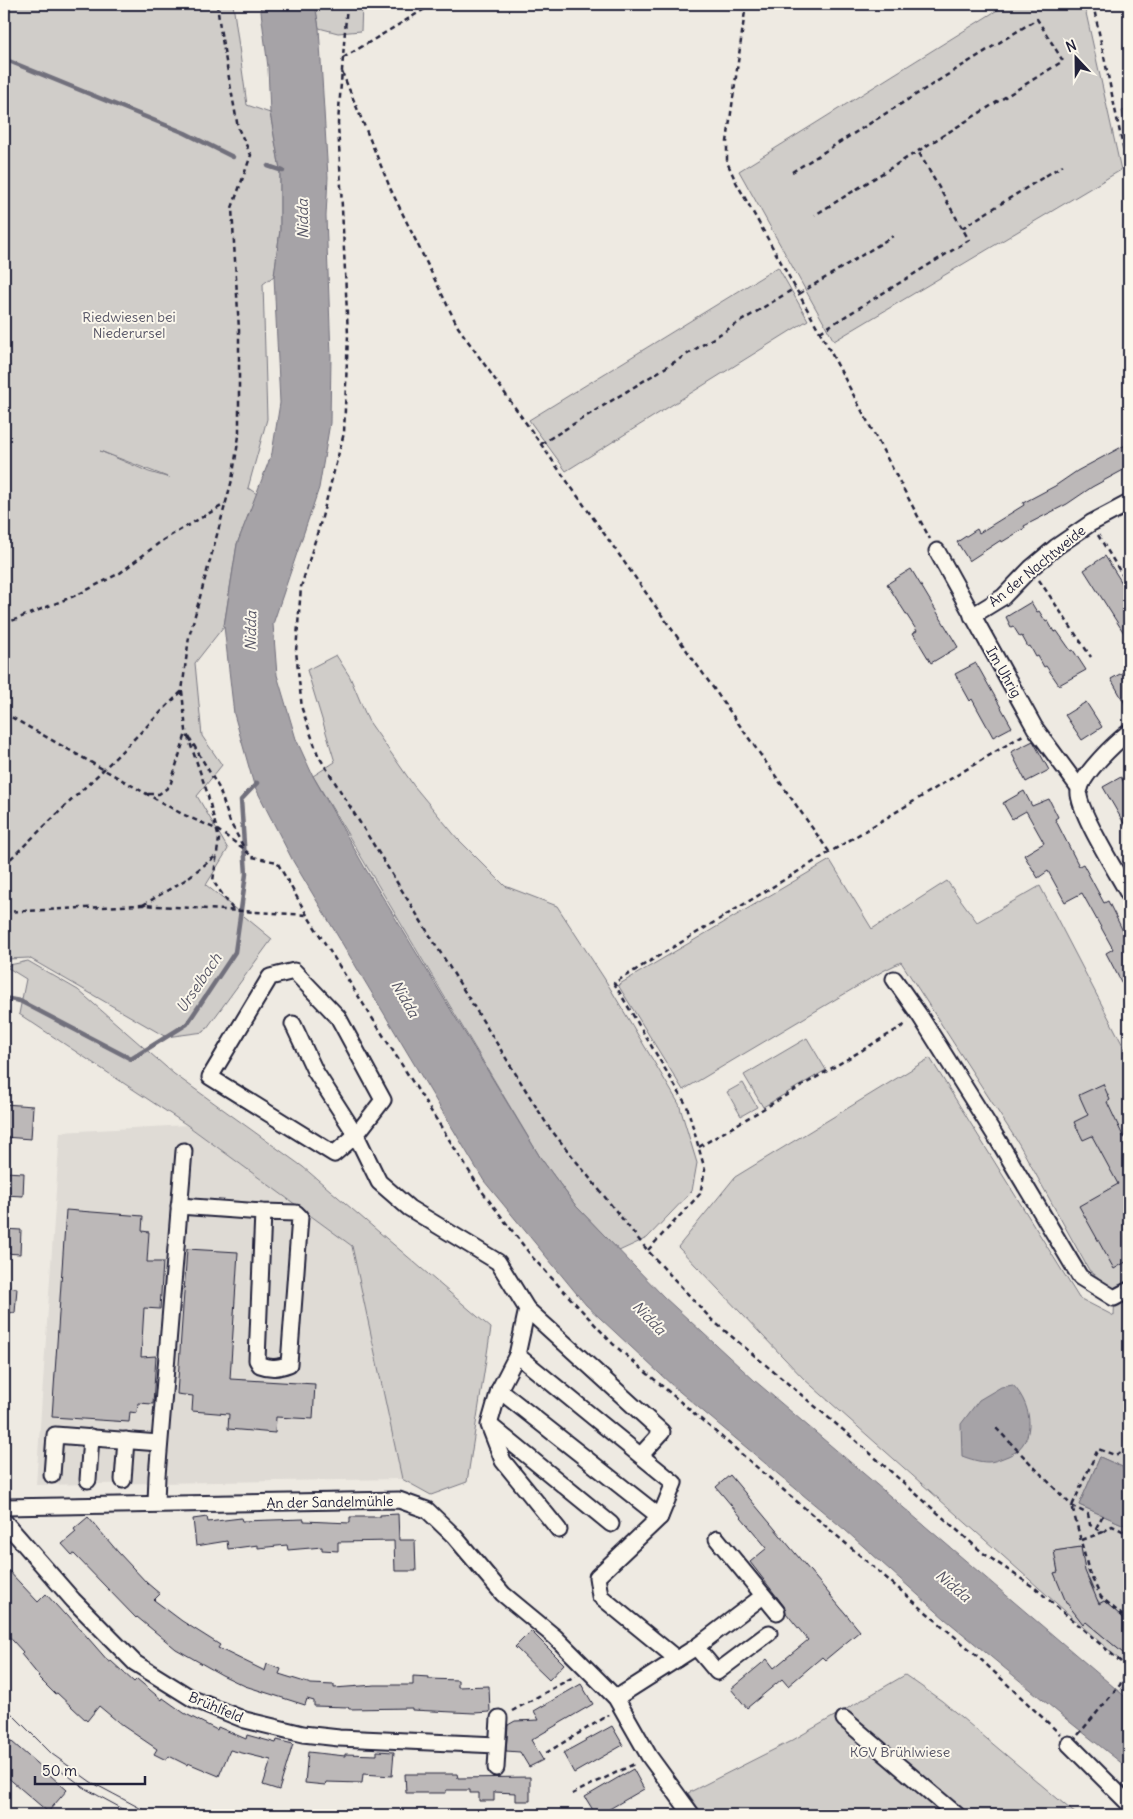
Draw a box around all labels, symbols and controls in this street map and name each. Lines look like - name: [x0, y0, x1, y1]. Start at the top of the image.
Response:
- north arrow: [1050, 32, 1100, 82]
- text: N: [1063, 36, 1079, 56]
- water label: Nidda: [293, 197, 312, 239]
- park label: Riedwiesen bei Niederursel: [82, 308, 176, 342]
- street label: An der Nachtweide: [985, 521, 1089, 611]
- water label: Nidda: [241, 609, 260, 651]
- street label: Im Uhrig: [982, 643, 1026, 701]
- water label: Urselbach: [172, 949, 226, 1016]
- water label: Nidda: [387, 977, 424, 1022]
- water label: Nidda: [629, 1297, 671, 1340]
- street label: An der Sandelmühle: [266, 1492, 394, 1512]
- water label: Nidda: [932, 1566, 976, 1607]
- street label: Brühlfeld: [186, 1687, 246, 1727]
- park label: KGV Brühlwiese: [850, 1743, 950, 1761]
- scale bar: [35, 1754, 145, 1786]
- text: 50 m: [42, 1761, 77, 1780]

